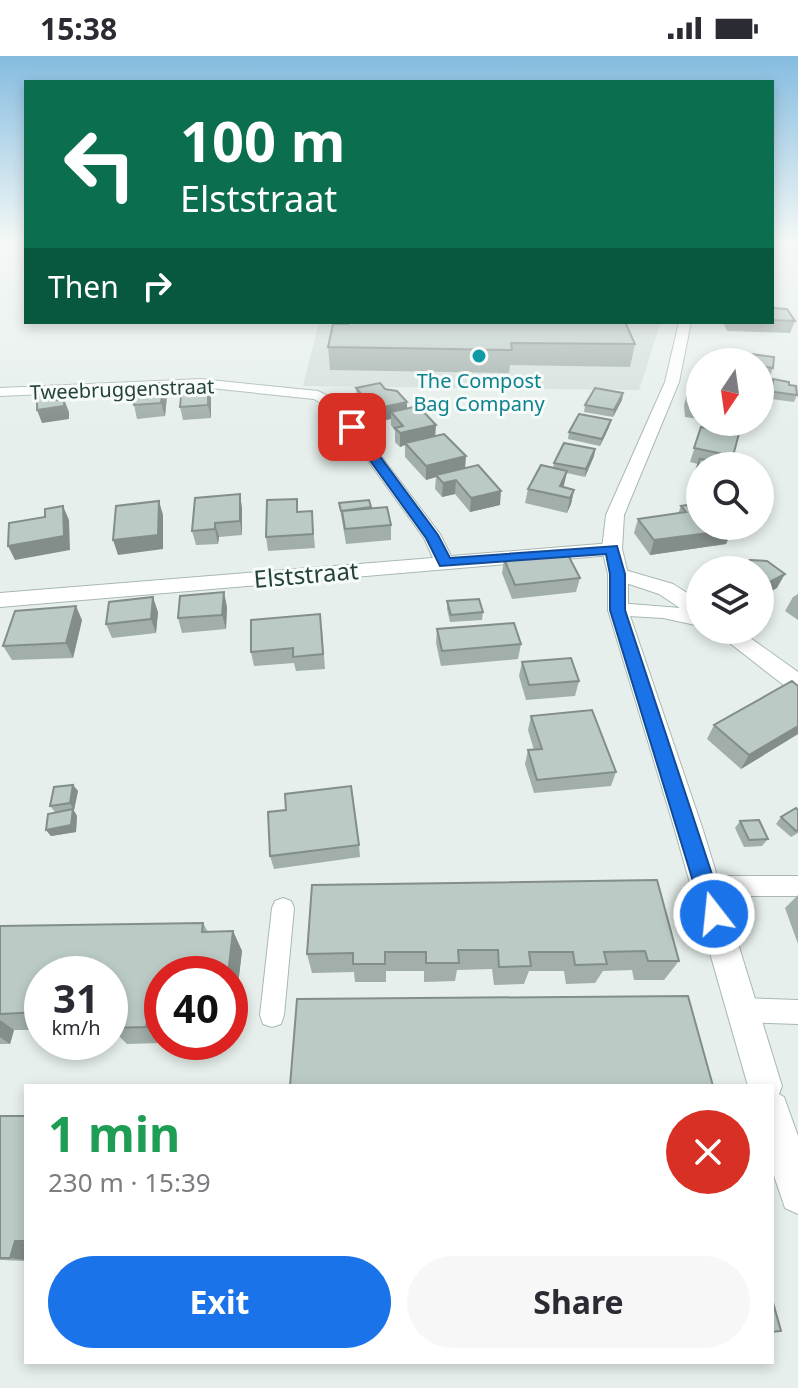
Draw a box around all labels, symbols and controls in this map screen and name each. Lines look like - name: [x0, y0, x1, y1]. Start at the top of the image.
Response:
- text: 15:38: [40, 8, 117, 49]
- text: 100 m: [180, 102, 345, 178]
- icon: left: [48, 112, 152, 216]
- text: Elststraat: [180, 174, 337, 223]
- icon: right: [135, 264, 179, 308]
- text: Then: [48, 266, 119, 307]
- marker: The Compost Bag Company: [470, 347, 488, 365]
- north arrow: [686, 348, 774, 436]
- map controls: [686, 348, 774, 644]
- place label: The Compost Bag Company: [413, 367, 545, 417]
- street label: Tweebruggenstraat: [29, 372, 215, 406]
- pin: [318, 393, 386, 461]
- icon: arrive: [330, 405, 374, 449]
- button: search: [686, 452, 774, 540]
- street label: Elststraat: [252, 553, 360, 595]
- button: layers: [686, 556, 774, 644]
- position arrow: [672, 872, 756, 956]
- speed limit sign: 40: [144, 956, 248, 1060]
- text: 31: [53, 970, 99, 1025]
- text: km/h: [51, 1014, 101, 1041]
- text: 1 min: [48, 1101, 180, 1166]
- button: close: [666, 1110, 750, 1194]
- text: 230 m · 15:39: [48, 1164, 211, 1200]
- button: Exit: [48, 1256, 391, 1348]
- button: Share: [407, 1256, 750, 1348]

